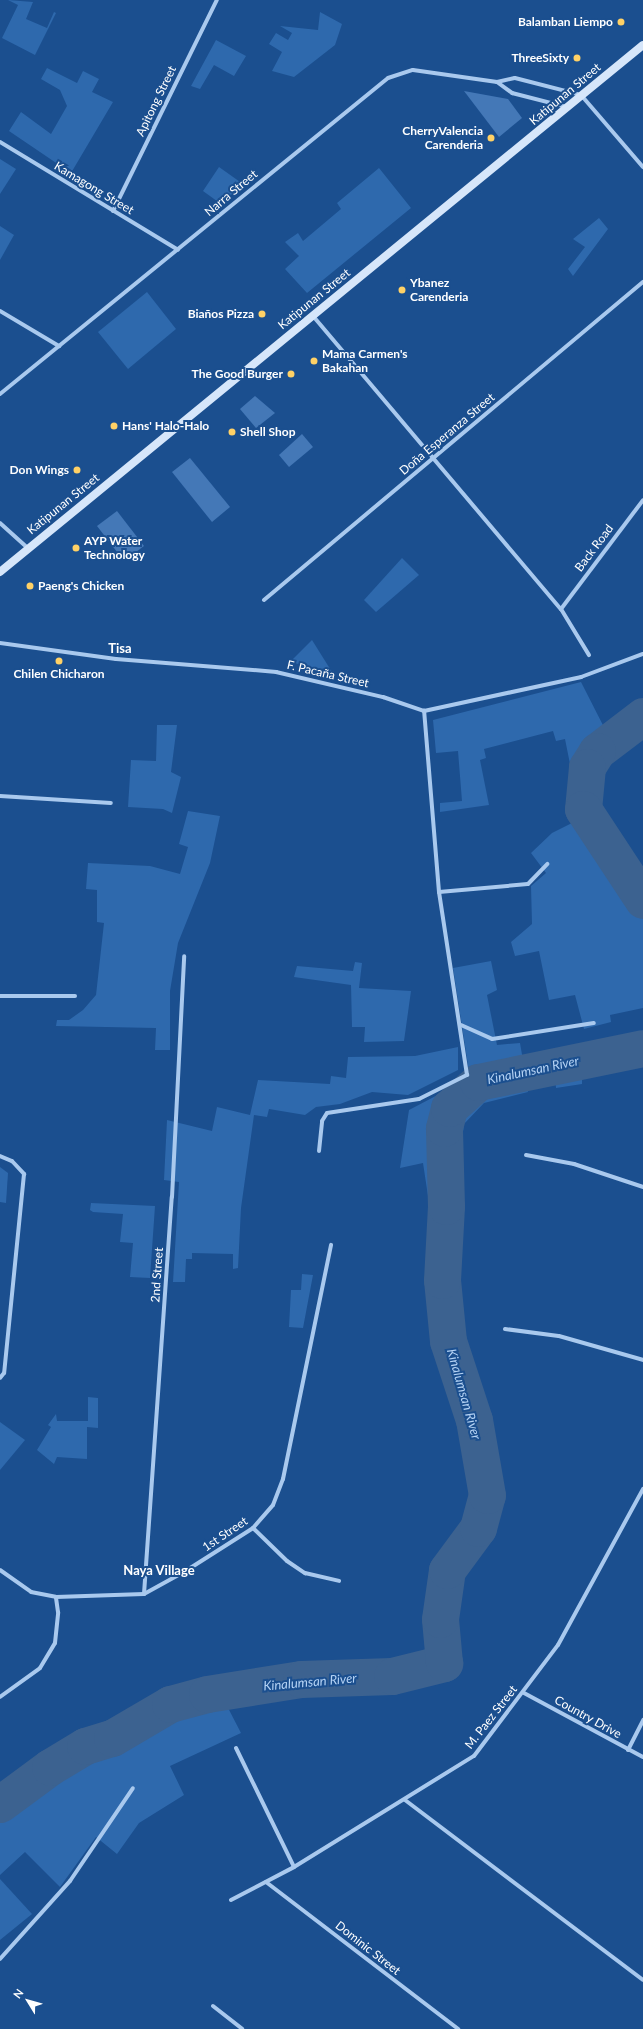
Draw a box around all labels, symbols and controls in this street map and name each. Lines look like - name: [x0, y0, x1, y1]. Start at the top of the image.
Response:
- place label: Balamban Liempo: [518, 15, 613, 29]
- marker: Balamban Liempo: [616, 17, 626, 27]
- place label: ThreeSixty: [511, 51, 569, 65]
- marker: ThreeSixty: [572, 53, 582, 63]
- street label: Katipunan Street: [526, 60, 604, 128]
- street label: Apitong Street: [133, 64, 179, 138]
- place label: CherryValencia Carenderia: [402, 124, 483, 152]
- marker: CherryValencia Carenderia: [486, 133, 496, 143]
- street label: Kamagong Street: [52, 159, 136, 217]
- street label: Narra Street: [202, 167, 260, 219]
- street label: Katipunan Street: [275, 266, 353, 332]
- place label: Ybanez Carenderia: [410, 276, 468, 304]
- marker: Ybanez Carenderia: [397, 285, 407, 295]
- place label: Biaños Pizza: [188, 307, 254, 321]
- marker: Biaños Pizza: [257, 309, 267, 319]
- place label: Mama Carmen's Bakahan: [322, 347, 408, 375]
- marker: Mama Carmen's Bakahan: [309, 356, 319, 366]
- place label: The Good Burger: [192, 367, 283, 381]
- marker: The Good Burger: [286, 369, 296, 379]
- street label: Doña Esperanza Street: [397, 390, 497, 478]
- place label: Hans' Halo-Halo: [122, 419, 209, 433]
- marker: Hans' Halo-Halo: [109, 421, 119, 431]
- place label: Shell Shop: [240, 425, 296, 439]
- marker: Shell Shop: [227, 427, 237, 437]
- place label: Don Wings: [9, 463, 69, 477]
- marker: Don Wings: [72, 465, 82, 475]
- street label: Katipunan Street: [24, 471, 102, 537]
- street label: Back Road: [572, 522, 616, 574]
- place label: AYP Water Technology: [84, 534, 145, 562]
- marker: AYP Water Technology: [71, 543, 81, 553]
- place label: Paeng's Chicken: [38, 579, 124, 593]
- marker: Paeng's Chicken: [25, 581, 35, 591]
- district label: Tisa: [108, 640, 132, 656]
- marker: Chilen Chicharon: [54, 656, 64, 666]
- street label: F. Pacaña Street: [286, 658, 370, 690]
- place label: Chilen Chicharon: [13, 667, 105, 681]
- water label: Kinalumsan River: [486, 1053, 580, 1087]
- street label: 2nd Street: [148, 1247, 166, 1303]
- water label: Kinalumsan River: [444, 1347, 484, 1441]
- street label: 1st Street: [200, 1514, 250, 1554]
- district label: Naya Village: [123, 1562, 195, 1578]
- water label: Kinalumsan River: [263, 1670, 357, 1694]
- street label: M. Paez Street: [462, 1682, 520, 1752]
- street label: Country Drive: [552, 1693, 624, 1741]
- street label: Dominic Street: [333, 1918, 403, 1978]
- north arrow: [8, 1981, 48, 2021]
- text: N: [10, 1986, 26, 2001]

